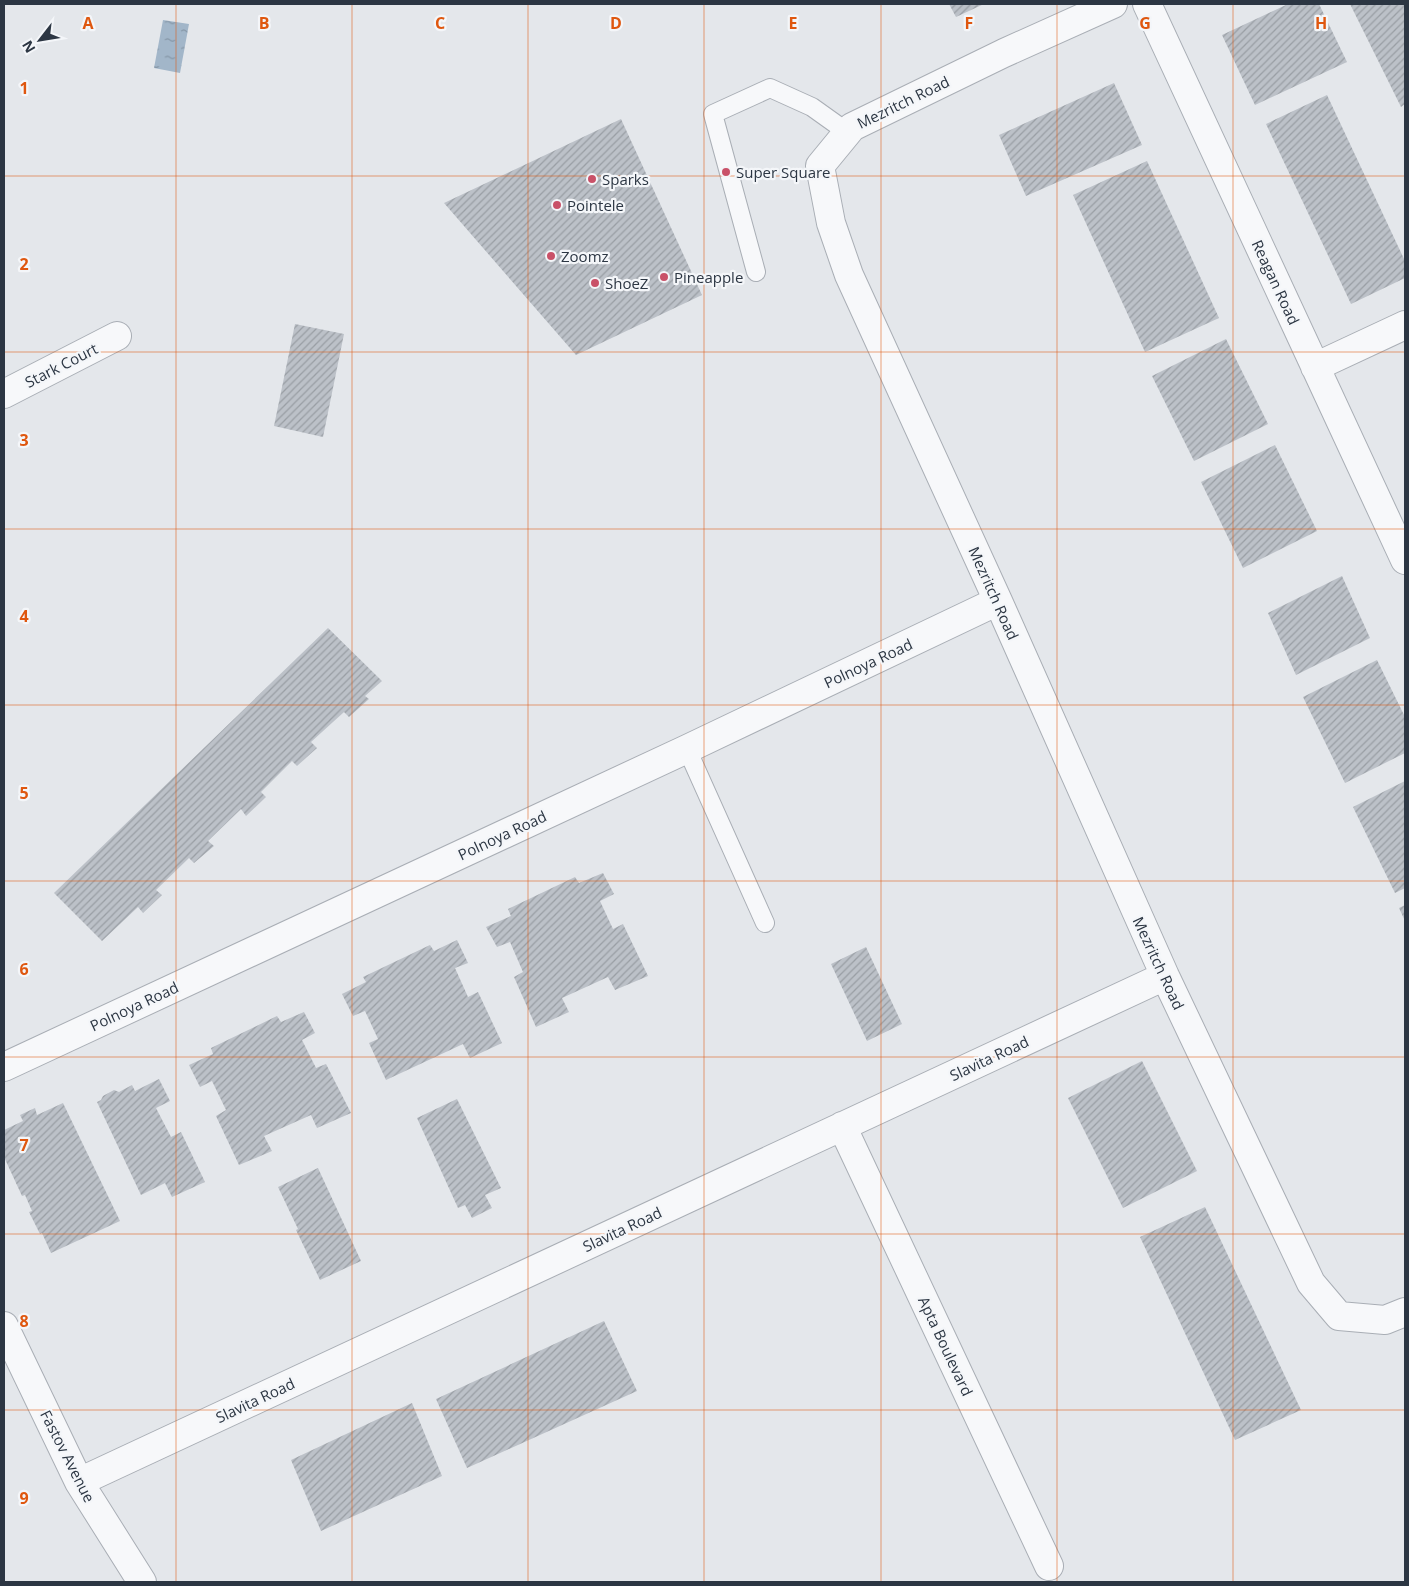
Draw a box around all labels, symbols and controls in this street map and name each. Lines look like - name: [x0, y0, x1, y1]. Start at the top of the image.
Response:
- text: A: [82, 12, 94, 34]
- text: B: [259, 12, 269, 34]
- text: C: [435, 12, 445, 34]
- text: D: [610, 12, 622, 34]
- text: E: [789, 12, 798, 34]
- text: F: [965, 12, 973, 34]
- text: G: [1139, 12, 1151, 34]
- text: H: [1315, 12, 1327, 34]
- north arrow: [15, 15, 65, 65]
- text: N: [17, 37, 40, 57]
- street label: Mezritch Road: [854, 71, 952, 133]
- text: 1: [19, 77, 29, 99]
- place label: Super Square: [736, 162, 831, 182]
- marker: Super Square: [720, 166, 732, 178]
- place label: Sparks: [602, 169, 649, 189]
- marker: Sparks: [586, 173, 598, 185]
- place label: Pointele: [567, 195, 624, 215]
- marker: Pointele: [551, 199, 563, 211]
- street label: Reagan Road: [1248, 236, 1304, 328]
- place label: Zoomz: [561, 246, 609, 266]
- marker: Zoomz: [545, 250, 557, 262]
- text: 2: [19, 253, 29, 275]
- place label: Pineapple: [674, 267, 743, 287]
- marker: Pineapple: [658, 271, 670, 283]
- place label: ShoeZ: [605, 273, 648, 293]
- marker: ShoeZ: [589, 277, 601, 289]
- street label: Stark Court: [21, 338, 101, 392]
- text: 3: [19, 429, 29, 451]
- street label: Mezritch Road: [964, 543, 1024, 643]
- text: 4: [19, 605, 29, 627]
- street label: Polnoya Road: [820, 634, 916, 692]
- text: 5: [19, 782, 29, 804]
- street label: Polnoya Road: [454, 806, 550, 864]
- street label: Mezritch Road: [1129, 913, 1189, 1013]
- text: 6: [19, 958, 29, 980]
- street label: Polnoya Road: [86, 977, 182, 1035]
- street label: Slavita Road: [946, 1031, 1032, 1085]
- text: 7: [19, 1134, 29, 1156]
- street label: Slavita Road: [579, 1202, 665, 1256]
- street label: Apta Boulevard: [914, 1293, 978, 1399]
- text: 8: [19, 1310, 29, 1332]
- street label: Slavita Road: [212, 1373, 298, 1427]
- street label: Fastov Avenue: [36, 1406, 100, 1506]
- text: 9: [19, 1487, 29, 1509]

